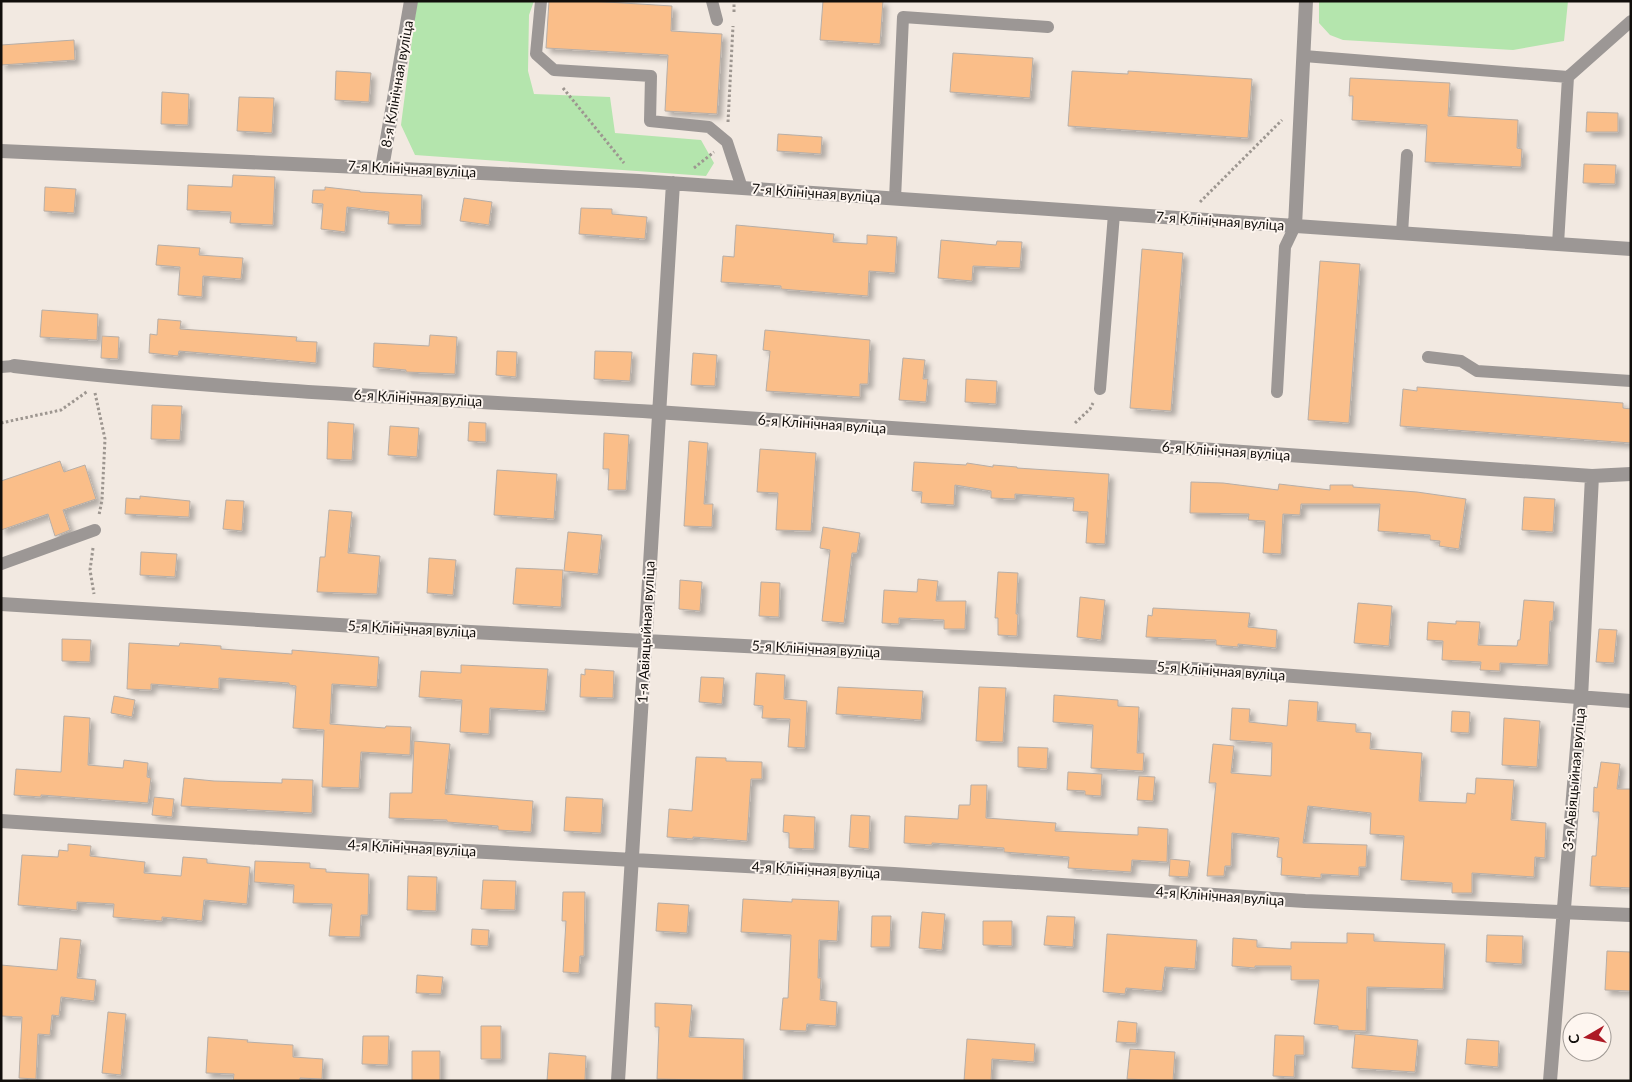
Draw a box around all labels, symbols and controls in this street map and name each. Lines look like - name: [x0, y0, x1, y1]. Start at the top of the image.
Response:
- street label: 8-я Клінічная вуліца: [377, 19, 416, 149]
- street label: 7-я Клінічная вуліца: [347, 157, 477, 180]
- street label: 7-я Клінічная вуліца: [751, 180, 881, 205]
- street label: 7-я Клінічная вуліца: [1155, 208, 1285, 233]
- street label: 6-я Клінічная вуліца: [353, 386, 483, 409]
- street label: 6-я Клінічная вуліца: [757, 411, 887, 436]
- street label: 6-я Клінічная вуліца: [1161, 438, 1291, 463]
- street label: 1-я Авіяцыйная вуліца: [633, 560, 658, 704]
- street label: 5-я Клінічная вуліца: [347, 617, 477, 640]
- street label: 5-я Клінічная вуліца: [751, 637, 881, 660]
- street label: 5-я Клінічная вуліца: [1156, 658, 1286, 683]
- street label: 3-я Авіяцыйная вуліца: [1559, 707, 1588, 851]
- street label: 4-я Клінічная вуліца: [347, 836, 477, 859]
- street label: 4-я Клінічная вуліца: [751, 858, 881, 881]
- street label: 4-я Клінічная вуліца: [1155, 883, 1285, 908]
- north arrow: [1562, 1012, 1612, 1062]
- text: С: [1564, 1032, 1583, 1045]

